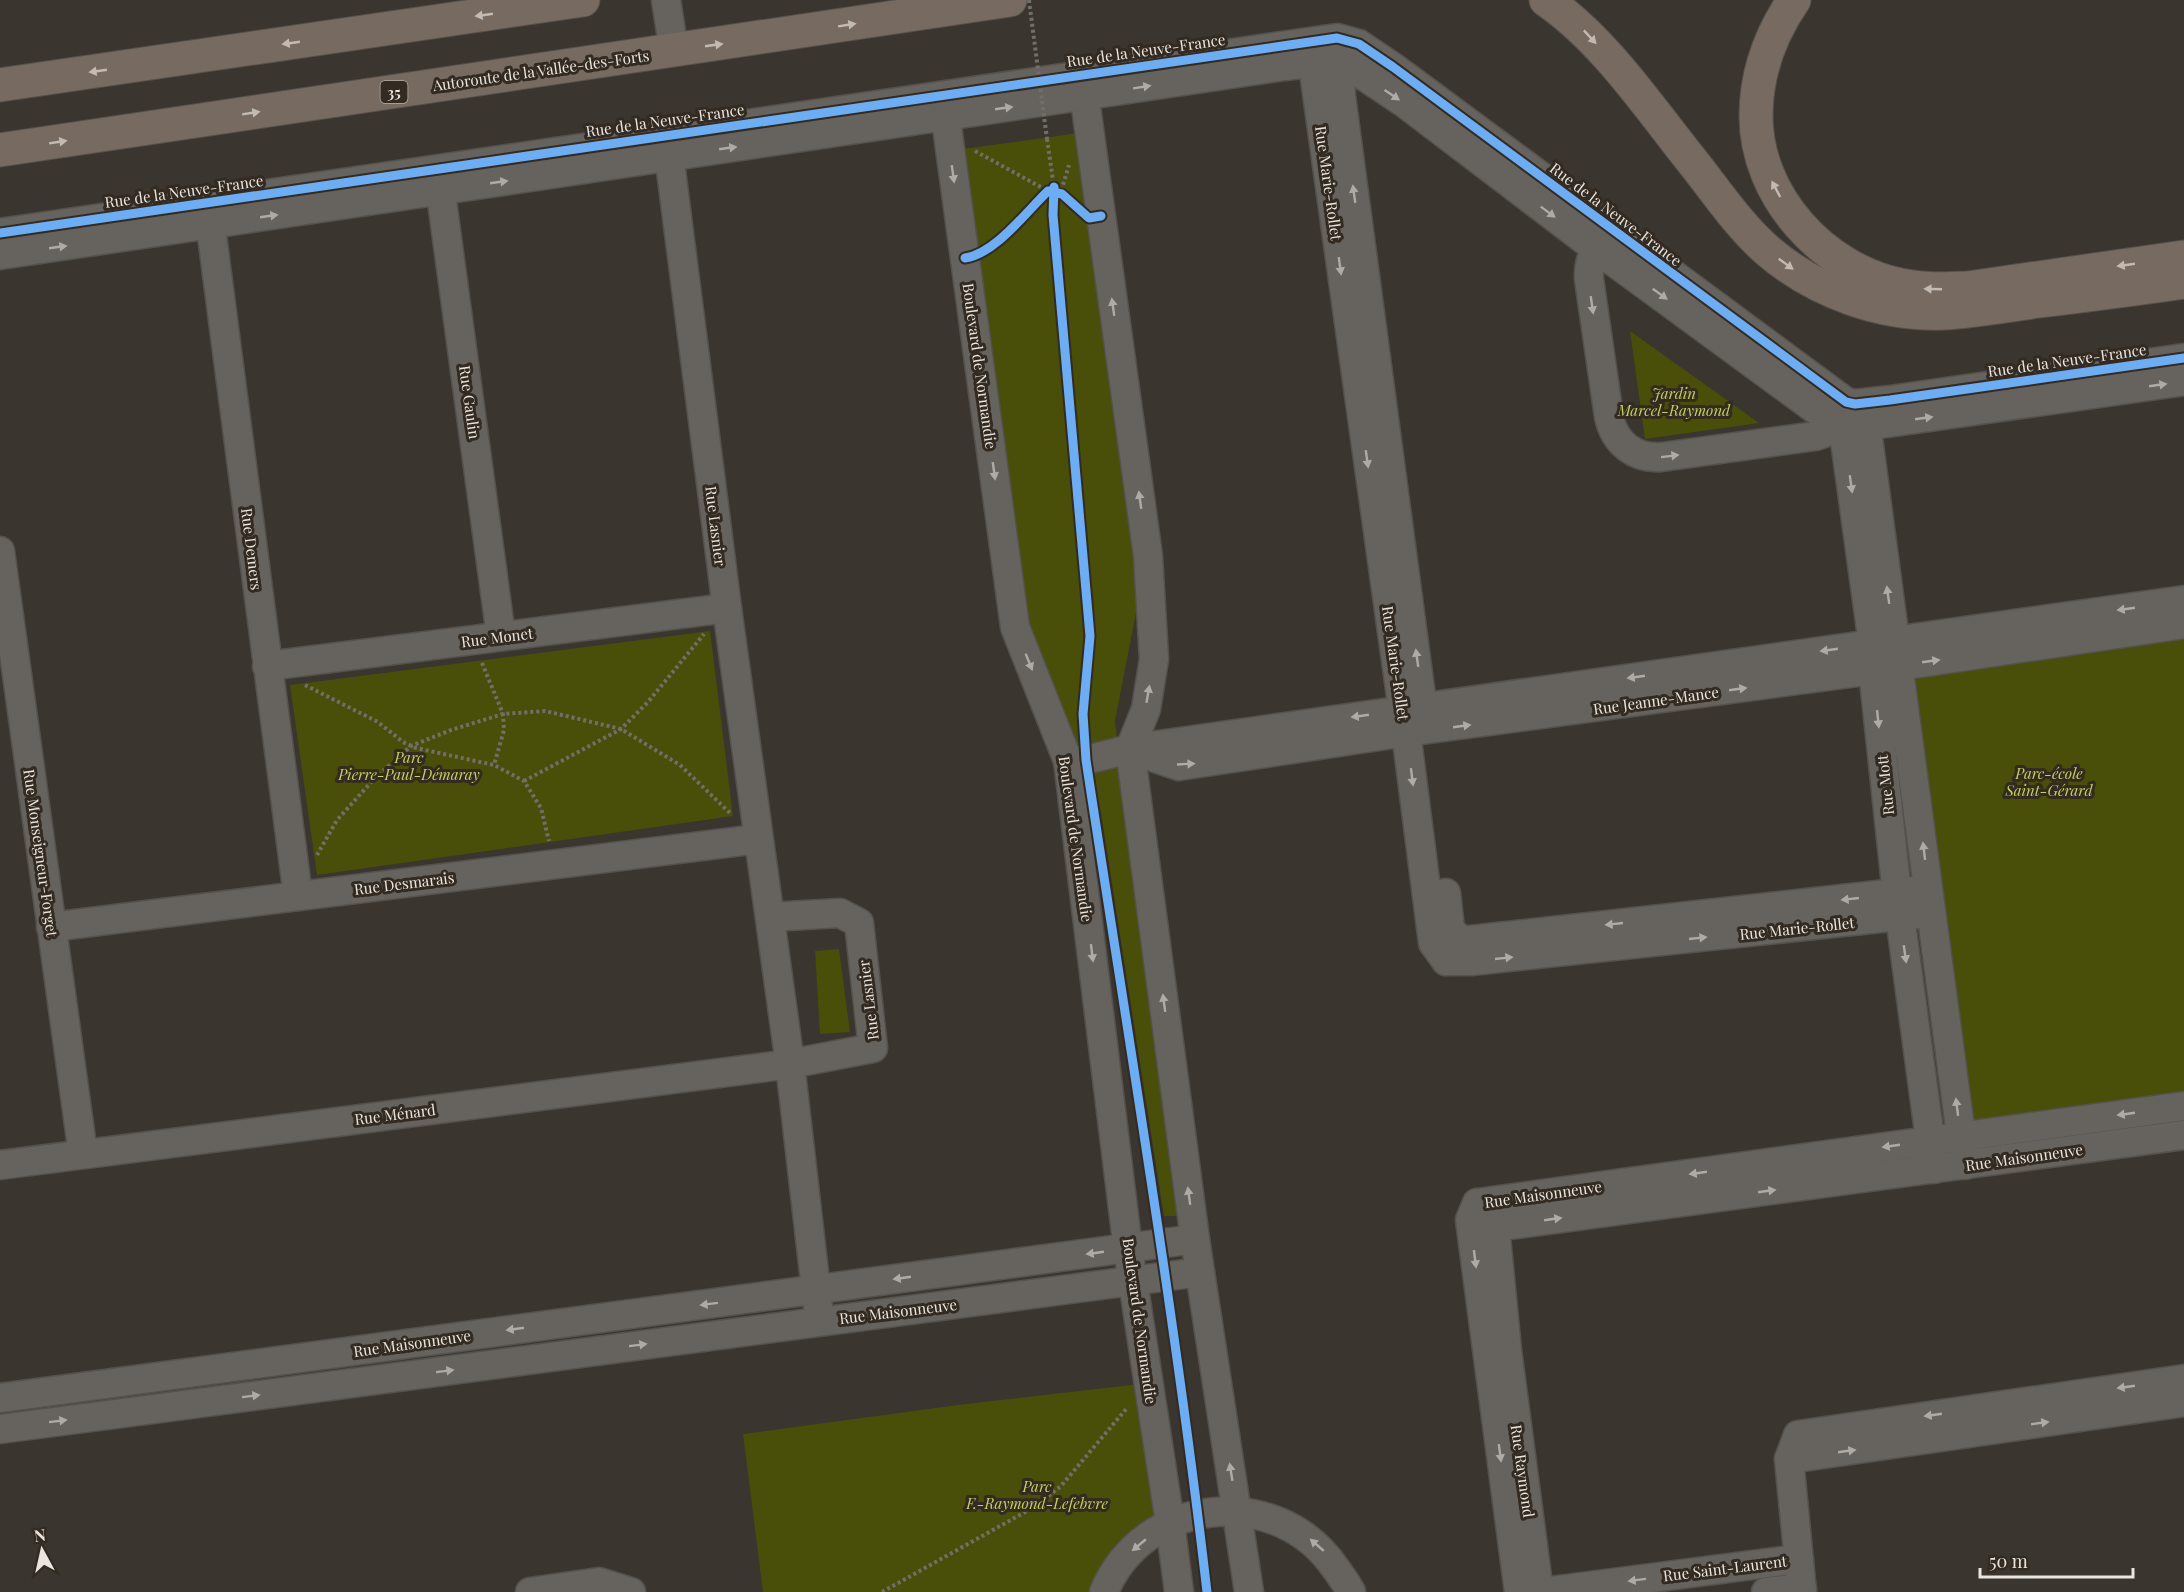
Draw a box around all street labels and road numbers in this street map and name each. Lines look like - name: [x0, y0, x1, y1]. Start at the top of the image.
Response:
- street label: Rue de la Neuve-France: [1065, 29, 1227, 71]
- street label: Autoroute de la Vallée-des-Forts: [431, 45, 650, 95]
- road number: 35: [380, 81, 408, 103]
- street label: Rue de la Neuve-France: [584, 99, 746, 141]
- street label: Rue Marie-Rollet: [1311, 124, 1347, 242]
- street label: Rue de la Neuve-France: [1546, 158, 1686, 270]
- street label: Rue de la Neuve-France: [103, 170, 265, 212]
- street label: Boulevard de Normandie: [958, 282, 1002, 450]
- street label: Rue de la Neuve-France: [1986, 339, 2148, 381]
- street label: Rue Gaulin: [455, 364, 485, 440]
- street label: Rue Lasnier: [701, 485, 731, 567]
- street label: Rue Demers: [237, 507, 267, 591]
- street label: Rue Marie-Rollet: [1378, 604, 1414, 722]
- street label: Rue Monet: [460, 623, 535, 651]
- street label: Rue Jeanne-Mance: [1592, 681, 1720, 719]
- street label: Rue Mott: [1872, 753, 1898, 816]
- street label: Boulevard de Normandie: [1054, 755, 1098, 923]
- street label: Rue Monseigneur-Forget: [19, 768, 63, 939]
- street label: Rue Desmarais: [353, 867, 455, 899]
- street label: Rue Marie-Rollet: [1739, 912, 1856, 944]
- street label: Rue Lasnier: [853, 959, 883, 1041]
- street label: Rue Ménard: [353, 1099, 437, 1129]
- street label: Rue Maisonneuve: [1964, 1139, 2084, 1175]
- street label: Rue Maisonneuve: [1483, 1176, 1603, 1212]
- street label: Boulevard de Normandie: [1118, 1237, 1162, 1405]
- street label: Rue Maisonneuve: [838, 1294, 958, 1328]
- street label: Rue Maisonneuve: [352, 1325, 472, 1361]
- street label: Rue Raymond: [1507, 1423, 1539, 1519]
- street label: Rue Saint-Laurent: [1662, 1550, 1789, 1586]

